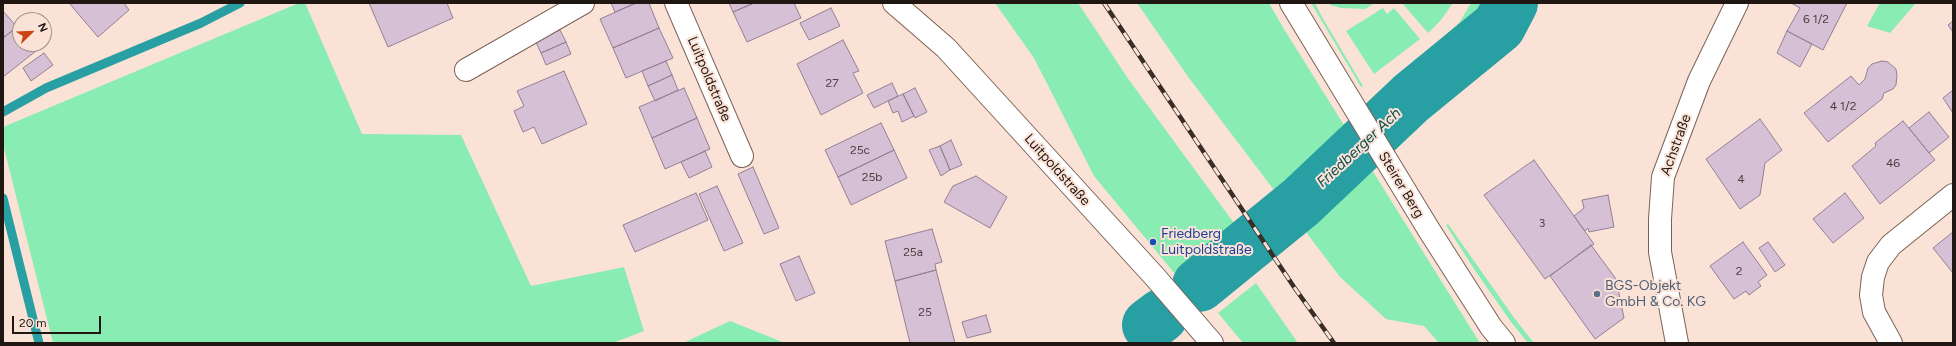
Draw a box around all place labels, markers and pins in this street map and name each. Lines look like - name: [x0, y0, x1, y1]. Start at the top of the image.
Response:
- place label: Friedberg Luitpoldstraße: [1161, 226, 1252, 258]
- marker: Friedberg Luitpoldstraße: [1148, 237, 1158, 247]
- place label: BGS-Objekt GmbH & Co. KG: [1605, 278, 1706, 310]
- marker: BGS-Objekt GmbH & Co. KG: [1592, 289, 1602, 299]

